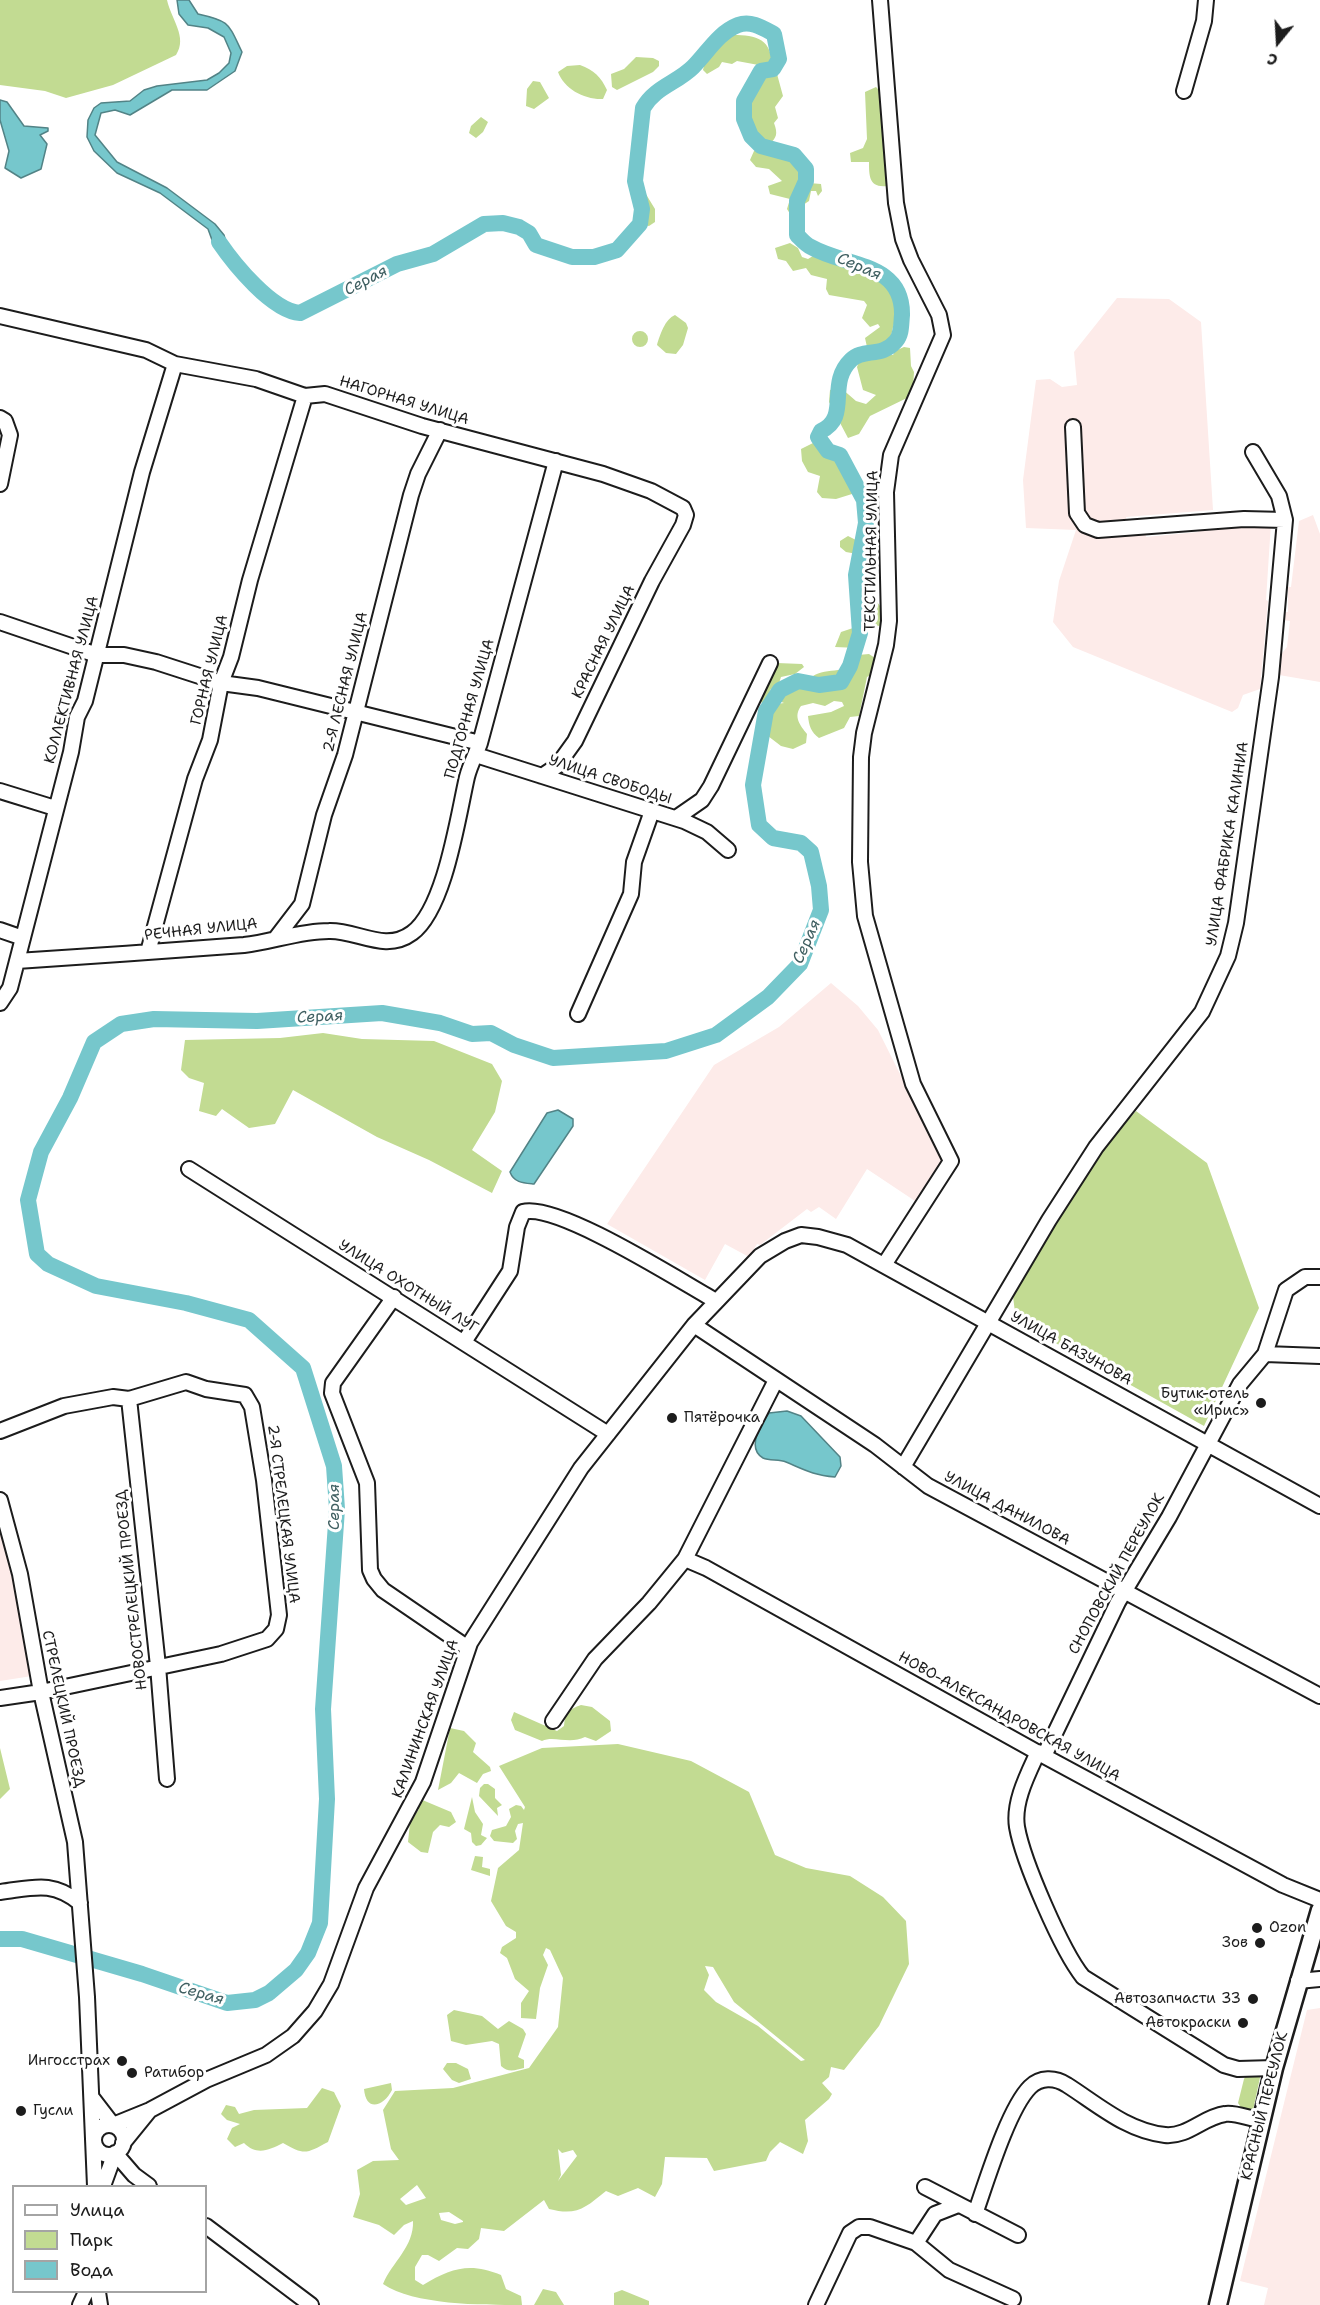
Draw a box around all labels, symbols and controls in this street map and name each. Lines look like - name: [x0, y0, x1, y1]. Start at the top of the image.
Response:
- north arrow: [1248, 12, 1308, 72]
- text: С: [1264, 48, 1280, 71]
- water label: Серая: [834, 249, 884, 285]
- water label: Серая: [341, 262, 391, 300]
- street label: НАГОРНАЯ УЛИЦА: [337, 373, 471, 429]
- street label: ТЕКСТИЛЬНАЯ УЛИЦА: [862, 470, 882, 632]
- street label: КРАСНАЯ УЛИЦА: [569, 582, 639, 702]
- street label: КОЛЛЕКТИВНАЯ УЛИЦА: [41, 594, 103, 766]
- street label: 2-Я ЛЕСНАЯ УЛИЦА: [320, 610, 372, 754]
- street label: ГОРНАЯ УЛИЦА: [188, 613, 232, 727]
- street label: ПОДГОРНАЯ УЛИЦА: [441, 637, 499, 781]
- street label: УЛИЦА ФАБРИКА КАЛИНИА: [1203, 740, 1253, 948]
- street label: УЛИЦА СВОБОДЫ: [546, 752, 674, 808]
- street label: РЕЧНАЯ УЛИЦА: [144, 915, 258, 945]
- water label: Серая: [789, 917, 825, 967]
- water label: Серая: [296, 1006, 344, 1028]
- street label: УЛИЦА ОХОТНЫЙ ЛУГ: [335, 1237, 481, 1337]
- street label: УЛИЦА БАЗУНОВА: [1007, 1308, 1135, 1390]
- place label: Бутик-отель «Ирис»: [1161, 1385, 1249, 1420]
- marker: Бутик-отель «Ирис»: [1254, 1396, 1268, 1410]
- place label: Пятёрочка: [684, 1409, 760, 1427]
- marker: Пятёрочка: [665, 1411, 679, 1425]
- street label: 2-Я СТРЕЛЕЦКАЯ УЛИЦА: [263, 1424, 303, 1604]
- street label: УЛИЦА ДАНИЛОВА: [941, 1468, 1073, 1550]
- water label: Серая: [325, 1484, 345, 1530]
- street label: НОВОСТРЕЛЕЦКИЙ ПРОЕЗД: [113, 1489, 151, 1691]
- street label: СНОПОВСКИЙ ПЕРЕУЛОК: [1065, 1490, 1169, 1658]
- street label: СТРЕЛЕЦКИЙ ПРОЕЗД: [38, 1629, 88, 1789]
- street label: КАЛИНИНСКАЯ УЛИЦА: [389, 1637, 463, 1801]
- street label: НОВО-АЛЕКСАНДРОВСКАЯ УЛИЦА: [895, 1648, 1123, 1786]
- place label: Ozon: [1269, 1919, 1306, 1937]
- marker: Ozon: [1250, 1921, 1264, 1935]
- place label: Зов: [1222, 1934, 1248, 1952]
- marker: Зов: [1253, 1936, 1267, 1950]
- water label: Серая: [176, 1978, 226, 2010]
- place label: Автозапчасти 33: [1114, 1990, 1241, 2008]
- marker: Автозапчасти 33: [1246, 1992, 1260, 2006]
- place label: Автокраски: [1145, 2014, 1231, 2032]
- marker: Автокраски: [1236, 2016, 1250, 2030]
- street label: КРАСНЫЙ ПЕРЕУЛОК: [1238, 2030, 1292, 2182]
- place label: Ингосстрах: [28, 2052, 110, 2070]
- marker: Ингосстрах: [115, 2054, 129, 2068]
- place label: Ратибор: [144, 2064, 204, 2082]
- marker: Ратибор: [125, 2066, 139, 2080]
- place label: Гусли: [33, 2102, 73, 2120]
- marker: Гусли: [14, 2104, 28, 2118]
- legend: [12, 2185, 207, 2293]
- text: Улица: [70, 2198, 124, 2222]
- text: Парк: [70, 2228, 113, 2252]
- text: Вода: [70, 2258, 113, 2282]

